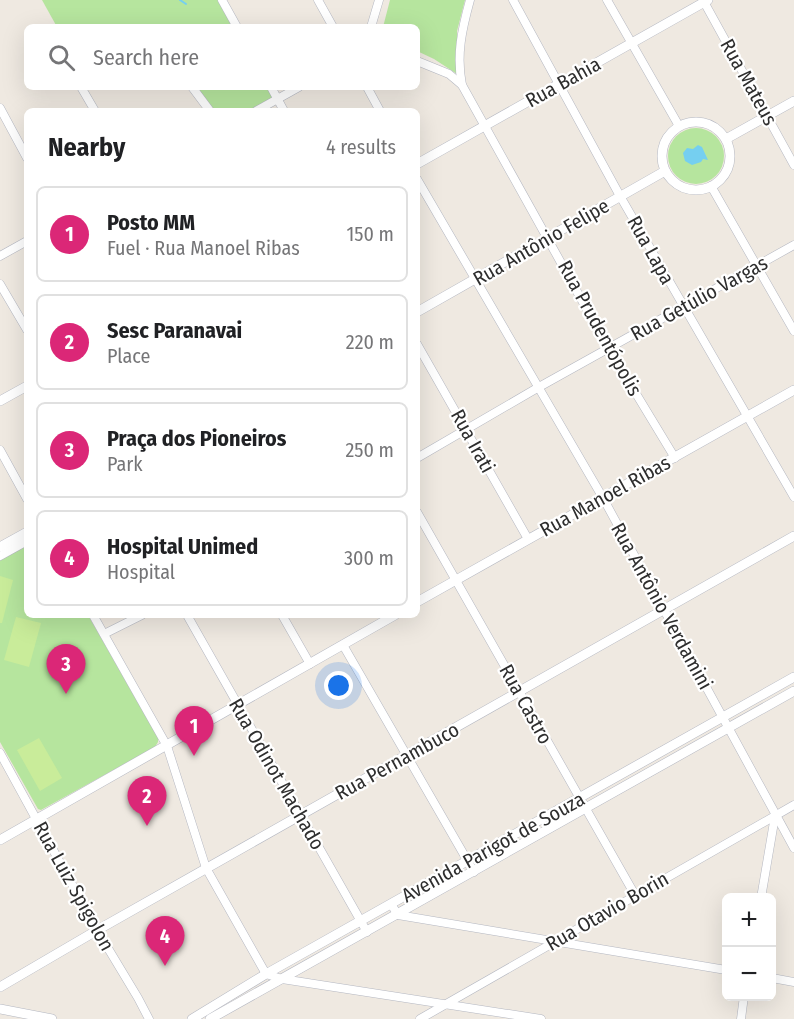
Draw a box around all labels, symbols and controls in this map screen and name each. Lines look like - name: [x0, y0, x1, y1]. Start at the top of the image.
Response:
- search box: [24, 24, 420, 90]
- street label: Rua Mateus: [715, 35, 783, 129]
- icon: search: [45, 41, 78, 74]
- text: Search here: [93, 44, 199, 71]
- street label: Rua Bahia: [521, 52, 605, 112]
- text: Nearby: [48, 132, 125, 163]
- text: 4 results: [326, 135, 396, 159]
- street label: Rua Antônio Felipe: [469, 193, 613, 291]
- text: Posto MM: [107, 209, 195, 236]
- street label: Rua Lapa: [622, 212, 680, 288]
- text: 1: [65, 222, 74, 246]
- text: 150 m: [347, 222, 394, 246]
- text: Fuel · Rua Manoel Ribas: [107, 236, 300, 260]
- street label: Rua Getúlio Vargas: [626, 250, 772, 346]
- street label: Rua Prudentópolis: [553, 256, 647, 400]
- text: Sesc Paranavai: [107, 317, 242, 344]
- text: 2: [65, 330, 74, 354]
- text: 220 m: [346, 330, 394, 354]
- text: Place: [107, 344, 150, 368]
- street label: Rua Irati: [446, 405, 500, 477]
- text: Praça dos Pioneiros: [107, 425, 286, 452]
- text: 3: [65, 438, 74, 462]
- text: 250 m: [346, 438, 394, 462]
- street label: Rua Manoel Ribas: [536, 450, 674, 542]
- text: Park: [107, 452, 143, 476]
- street label: Rua Antônio Verdamini: [606, 518, 718, 694]
- text: Hospital Unimed: [107, 533, 258, 560]
- text: 4: [64, 546, 75, 570]
- text: 300 m: [344, 546, 394, 570]
- text: Hospital: [107, 560, 175, 584]
- pin: 3: [46, 644, 86, 694]
- street label: Rua Castro: [494, 660, 558, 748]
- your location: [324, 671, 353, 700]
- street label: Rua Odinot Machado: [224, 694, 330, 854]
- pin: 1: [174, 706, 214, 756]
- street label: Rua Pernambuco: [331, 717, 463, 805]
- pin: 2: [128, 776, 166, 826]
- street label: Avenida Parigot de Souza: [397, 787, 589, 907]
- street label: Rua Luiz Spigolon: [29, 817, 119, 955]
- street label: Rua Otavio Borin: [541, 866, 673, 956]
- map controls: [722, 893, 776, 1001]
- button: +: [722, 893, 776, 947]
- pin: 4: [146, 916, 184, 966]
- button: −: [722, 947, 776, 1001]

